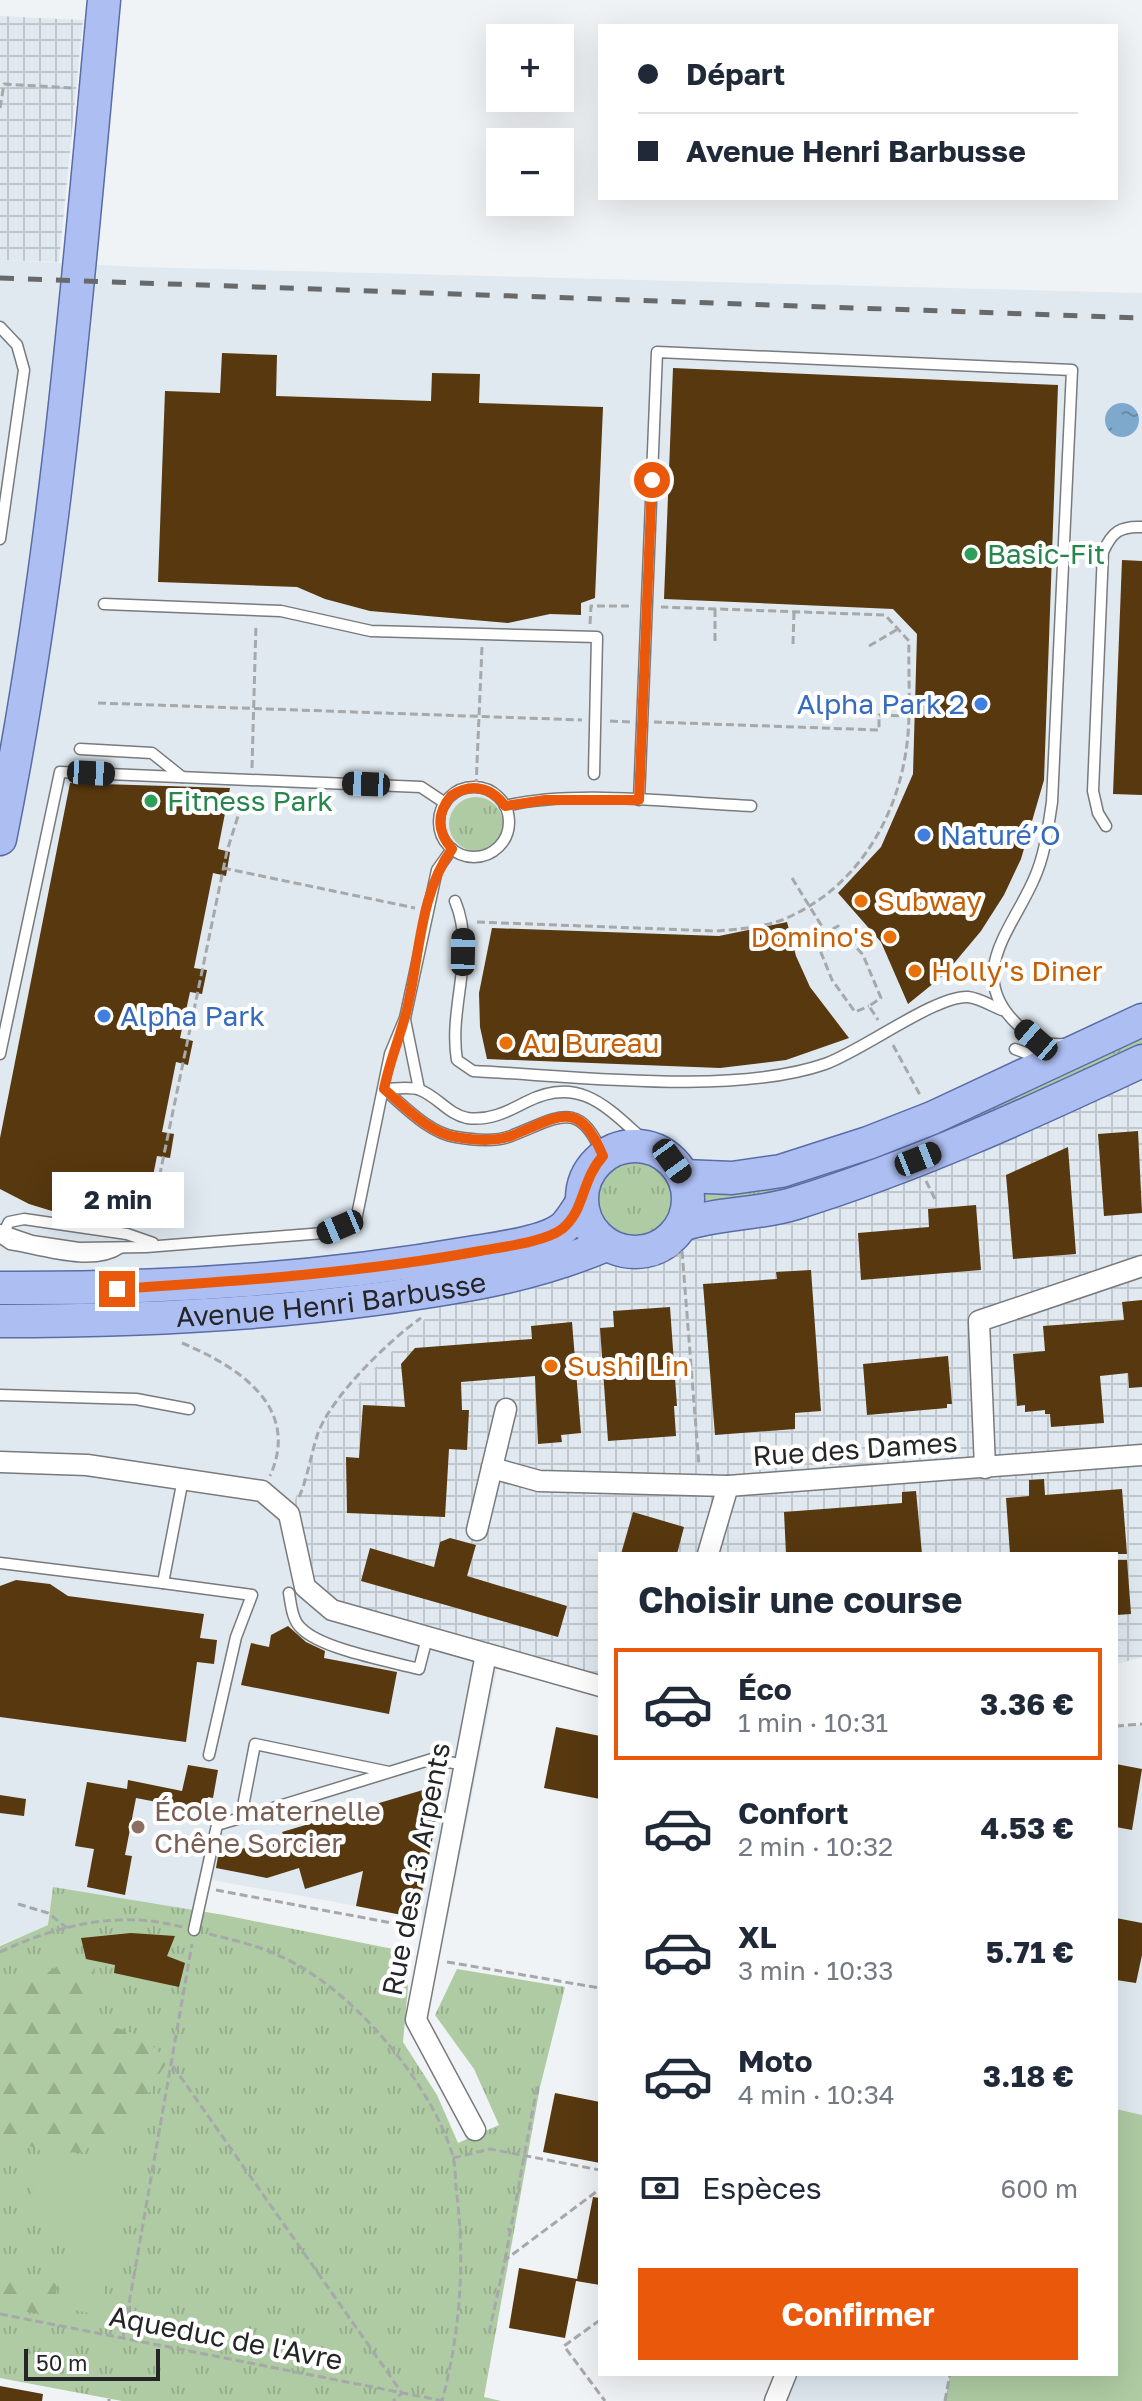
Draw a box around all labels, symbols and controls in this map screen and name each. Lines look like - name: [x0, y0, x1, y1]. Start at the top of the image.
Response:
- map controls: [486, 24, 574, 216]
- button: +: [486, 24, 574, 112]
- text: Départ: [686, 56, 785, 92]
- button: −: [486, 128, 574, 216]
- text: Avenue Henri Barbusse: [686, 133, 1026, 169]
- route start: [634, 462, 670, 498]
- place label: Basic-Fit: [987, 537, 1105, 570]
- marker: Basic-Fit: [962, 545, 980, 563]
- place label: Alpha Park 2: [797, 687, 965, 720]
- marker: Alpha Park 2: [972, 695, 990, 713]
- car: [66, 760, 116, 786]
- car: [342, 771, 390, 797]
- place label: Fitness Park: [167, 784, 333, 817]
- marker: Fitness Park: [142, 792, 160, 810]
- place label: Naturé’O: [940, 818, 1061, 851]
- marker: Naturé’O: [915, 826, 933, 844]
- place label: Subway: [877, 884, 982, 917]
- marker: Subway: [852, 892, 870, 910]
- place label: Domino's: [751, 920, 874, 953]
- car: [451, 928, 475, 976]
- marker: Domino's: [881, 928, 899, 946]
- place label: Holly's Diner: [931, 954, 1103, 987]
- marker: Holly's Diner: [906, 962, 924, 980]
- place label: Alpha Park: [120, 999, 265, 1032]
- marker: Alpha Park: [95, 1007, 113, 1025]
- car: [1010, 1015, 1062, 1065]
- place label: Au Bureau: [522, 1026, 659, 1059]
- marker: Au Bureau: [497, 1034, 515, 1052]
- car: [648, 1135, 696, 1187]
- car: [891, 1139, 945, 1179]
- callout: 2 min: [51, 1173, 183, 1229]
- text: 2 min: [84, 1184, 152, 1215]
- car: [313, 1207, 367, 1247]
- street label: Avenue Henri Barbusse: [175, 1265, 489, 1333]
- route end: [99, 1271, 135, 1307]
- place label: Sushi Lin: [567, 1349, 689, 1382]
- marker: Sushi Lin: [542, 1357, 560, 1375]
- street label: Rue des Dames: [751, 1425, 958, 1472]
- text: Choisir une course: [638, 1578, 962, 1621]
- icon: car: [642, 1668, 714, 1740]
- text: Éco: [738, 1671, 792, 1707]
- text: 3.36 €: [980, 1686, 1074, 1722]
- text: 1 min · 10:31: [738, 1707, 888, 1738]
- street label: Rue des 13 Arpents: [375, 1740, 456, 1998]
- icon: car: [642, 1792, 714, 1864]
- place label: École maternelle Chêne Sorcier: [154, 1794, 381, 1859]
- text: Confort: [738, 1795, 849, 1831]
- text: 4.53 €: [980, 1810, 1074, 1846]
- marker: École maternelle Chêne Sorcier: [129, 1818, 147, 1836]
- text: 2 min · 10:32: [738, 1831, 893, 1862]
- icon: car: [642, 1916, 714, 1988]
- text: XL: [738, 1919, 777, 1955]
- text: 5.71 €: [986, 1934, 1074, 1970]
- text: 3 min · 10:33: [738, 1955, 893, 1986]
- icon: car: [642, 2040, 714, 2112]
- text: Moto: [738, 2043, 813, 2079]
- text: 3.18 €: [983, 2058, 1074, 2094]
- text: 4 min · 10:34: [738, 2079, 895, 2110]
- icon: cash: [638, 2166, 682, 2210]
- text: Espèces: [702, 2170, 822, 2206]
- text: 600 m: [1001, 2173, 1078, 2204]
- button: Confirmer: [638, 2268, 1078, 2360]
- street label: Aqueduc de l'Avre: [107, 2299, 346, 2376]
- scale bar: [24, 2345, 160, 2381]
- text: 50 m: [36, 2349, 87, 2376]

